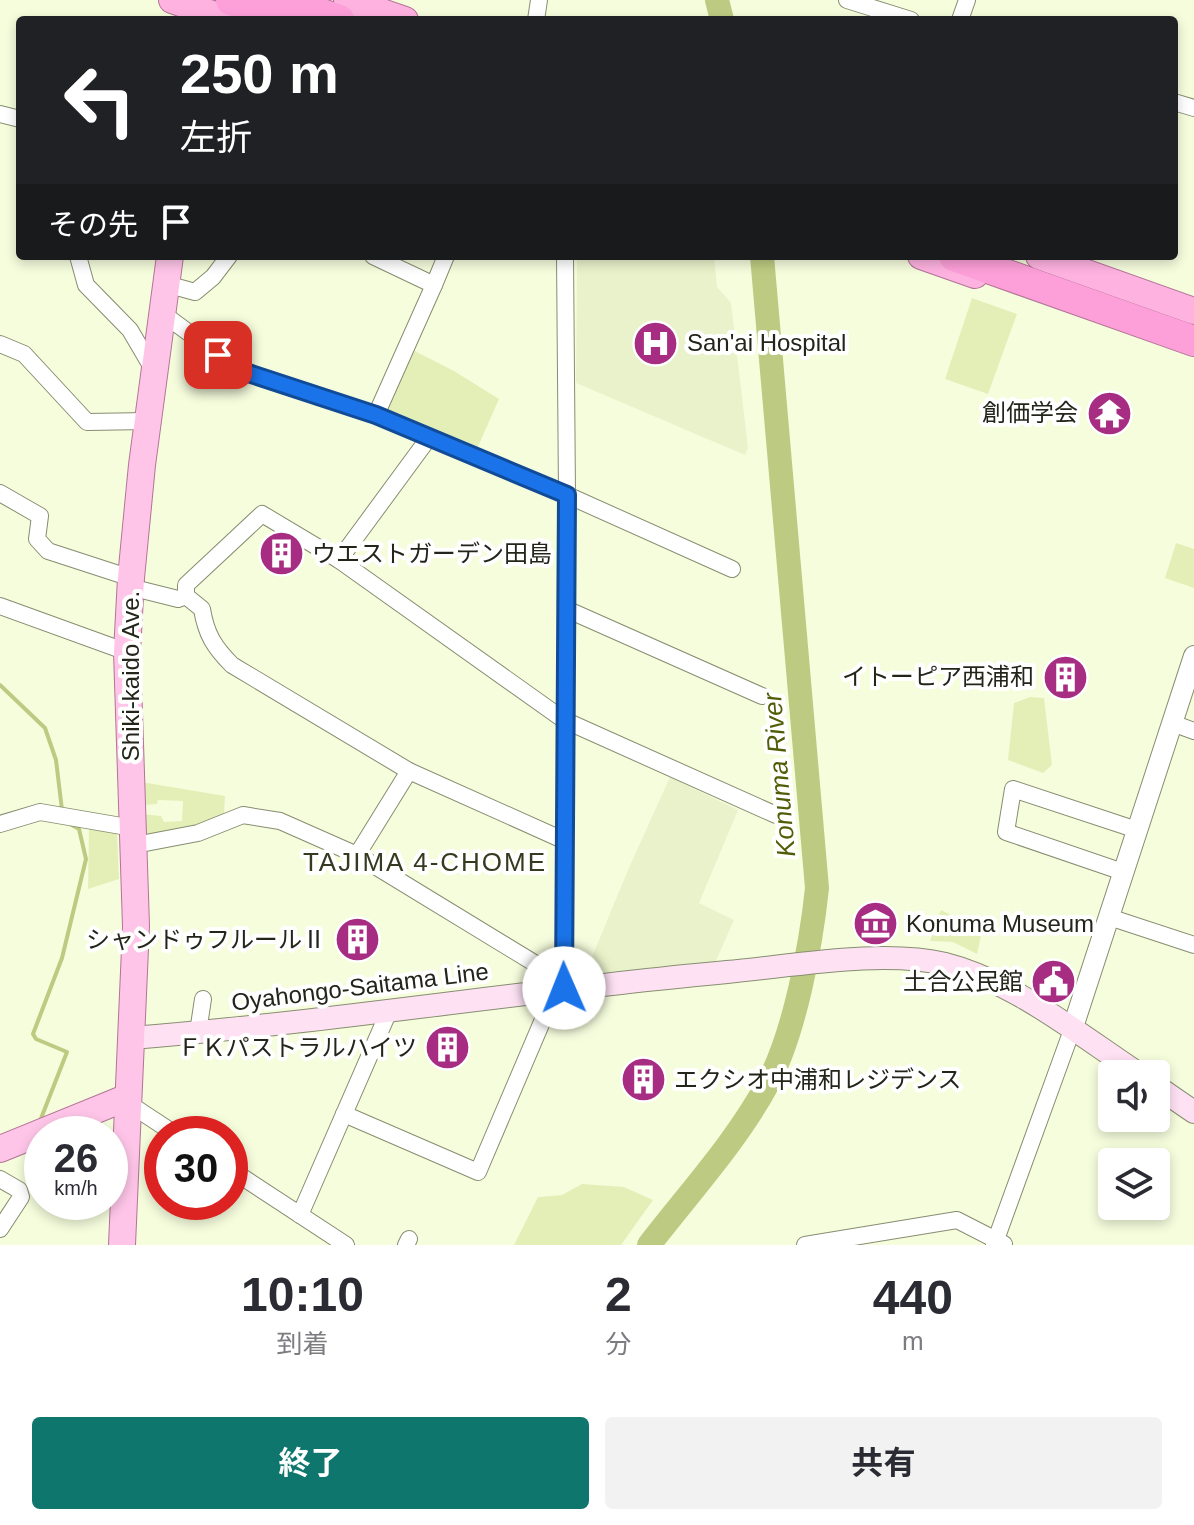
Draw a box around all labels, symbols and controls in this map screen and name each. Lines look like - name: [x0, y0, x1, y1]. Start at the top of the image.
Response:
- text: 250 m: [180, 42, 339, 105]
- icon: left: [48, 48, 152, 152]
- text: 左折: [180, 117, 252, 158]
- icon: arrive: [154, 200, 198, 244]
- text: その先: [48, 208, 138, 241]
- hospital icon: San'ai Hospital: [632, 319, 680, 367]
- pin: [184, 321, 252, 389]
- place label: San'ai Hospital: [687, 329, 846, 356]
- icon: arrive: [196, 333, 240, 377]
- temple icon: 創価学会: [1085, 389, 1133, 437]
- place label: 創価学会: [982, 399, 1078, 426]
- building icon: ウエストガーデン田島: [257, 530, 305, 578]
- place label: ウエストガーデン田島: [312, 540, 552, 567]
- street label: Shiki-kaido Ave.: [117, 591, 144, 761]
- building icon: イトーピア西浦和: [1041, 653, 1089, 701]
- place label: イトーピア西浦和: [842, 663, 1034, 690]
- water label: Konuma River: [757, 690, 801, 858]
- district label: TAJIMA 4-CHOME: [303, 847, 547, 877]
- museum icon: Konuma Museum: [851, 900, 899, 948]
- place label: Konuma Museum: [906, 910, 1094, 937]
- building icon: シャンドゥフルールⅡ: [333, 916, 381, 964]
- place label: シャンドゥフルールⅡ: [86, 926, 326, 953]
- position arrow: [522, 946, 606, 1030]
- street label: Oyahongo-Saitama Line: [230, 957, 490, 1016]
- public building icon: 土合公民館: [1030, 958, 1078, 1006]
- place label: 土合公民館: [903, 968, 1023, 995]
- building icon: ＦＫパストラルハイツ: [424, 1024, 472, 1072]
- place label: ＦＫパストラルハイツ: [177, 1034, 417, 1061]
- building icon: エクシオ中浦和レジデンス: [619, 1056, 667, 1104]
- map controls: [1098, 1060, 1170, 1220]
- button: sound: [1098, 1060, 1170, 1132]
- place label: エクシオ中浦和レジデンス: [674, 1066, 962, 1093]
- speed limit sign: 30: [144, 1116, 248, 1220]
- text: 26: [54, 1136, 98, 1180]
- button: layers: [1098, 1148, 1170, 1220]
- text: km/h: [54, 1177, 98, 1199]
- text: 10:10: [241, 1268, 364, 1321]
- text: 2: [605, 1268, 632, 1321]
- text: 440: [873, 1271, 953, 1324]
- text: m: [902, 1326, 924, 1356]
- text: 到着: [276, 1329, 329, 1359]
- text: 分: [605, 1329, 631, 1359]
- button: 終了: [32, 1417, 589, 1509]
- button: 共有: [605, 1417, 1162, 1509]

